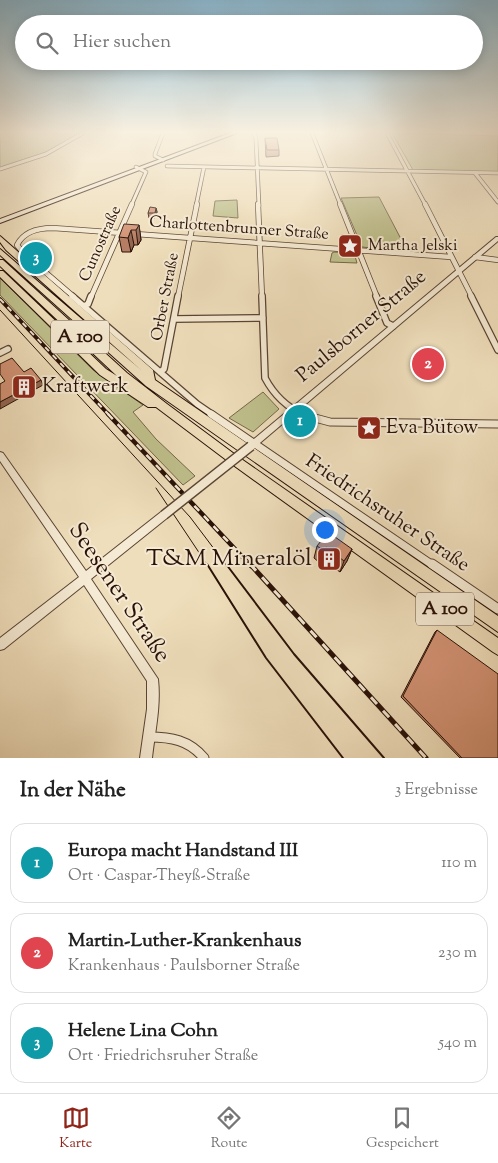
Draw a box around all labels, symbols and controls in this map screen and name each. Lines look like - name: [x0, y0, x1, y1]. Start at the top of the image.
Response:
- search box: [15, 15, 483, 70]
- icon: search: [33, 29, 61, 57]
- text: Hier suchen: [73, 29, 171, 56]
- street label: Cunostraße: [74, 202, 128, 286]
- street label: Charlottenbrunner Straße: [148, 211, 330, 247]
- place icon: Martha Jelski: [337, 233, 363, 259]
- place label: Martha Jelski: [368, 235, 458, 258]
- pin: 3: [20, 239, 52, 277]
- street label: Orber Straße: [146, 251, 186, 343]
- street label: Paulsborner Straße: [291, 264, 433, 390]
- road number: A 100: [51, 321, 109, 354]
- pin: 2: [412, 345, 444, 383]
- place label: Kraftwerk: [42, 373, 129, 402]
- building icon: Kraftwerk: [11, 374, 37, 400]
- pin: 1: [284, 402, 316, 440]
- place label: Eva Bütow: [386, 414, 478, 443]
- place icon: Eva Bütow: [356, 415, 382, 441]
- street label: Friedrichsruher Straße: [299, 448, 475, 580]
- street label: Seesener Straße: [59, 516, 179, 670]
- your location: [312, 517, 338, 543]
- place label: T&M Mineralöl: [146, 542, 312, 576]
- building icon: T&M Mineralöl: [316, 546, 342, 572]
- road number: A 100: [416, 592, 474, 626]
- text: In der Nähe: [20, 776, 126, 806]
- text: 3 Ergebnisse: [395, 779, 478, 802]
- text: Europa macht Handstand III: [68, 838, 298, 865]
- text: 1: [34, 852, 40, 875]
- text: 110 m: [441, 852, 477, 875]
- text: Ort · Caspar-Theyß-Straße: [68, 865, 250, 888]
- text: Martin-Luther-Krankenhaus: [68, 928, 301, 955]
- text: 2: [33, 942, 41, 965]
- text: 230 m: [438, 942, 477, 965]
- text: Krankenhaus · Paulsborner Straße: [68, 955, 300, 978]
- text: Helene Lina Cohn: [68, 1018, 218, 1045]
- text: 3: [34, 1032, 40, 1055]
- text: 540 m: [439, 1032, 477, 1055]
- text: Ort · Friedrichsruher Straße: [68, 1045, 258, 1068]
- tab: Karte: [59, 1104, 92, 1154]
- tab: Route: [211, 1104, 248, 1154]
- tab: Gespeichert: [366, 1104, 439, 1154]

